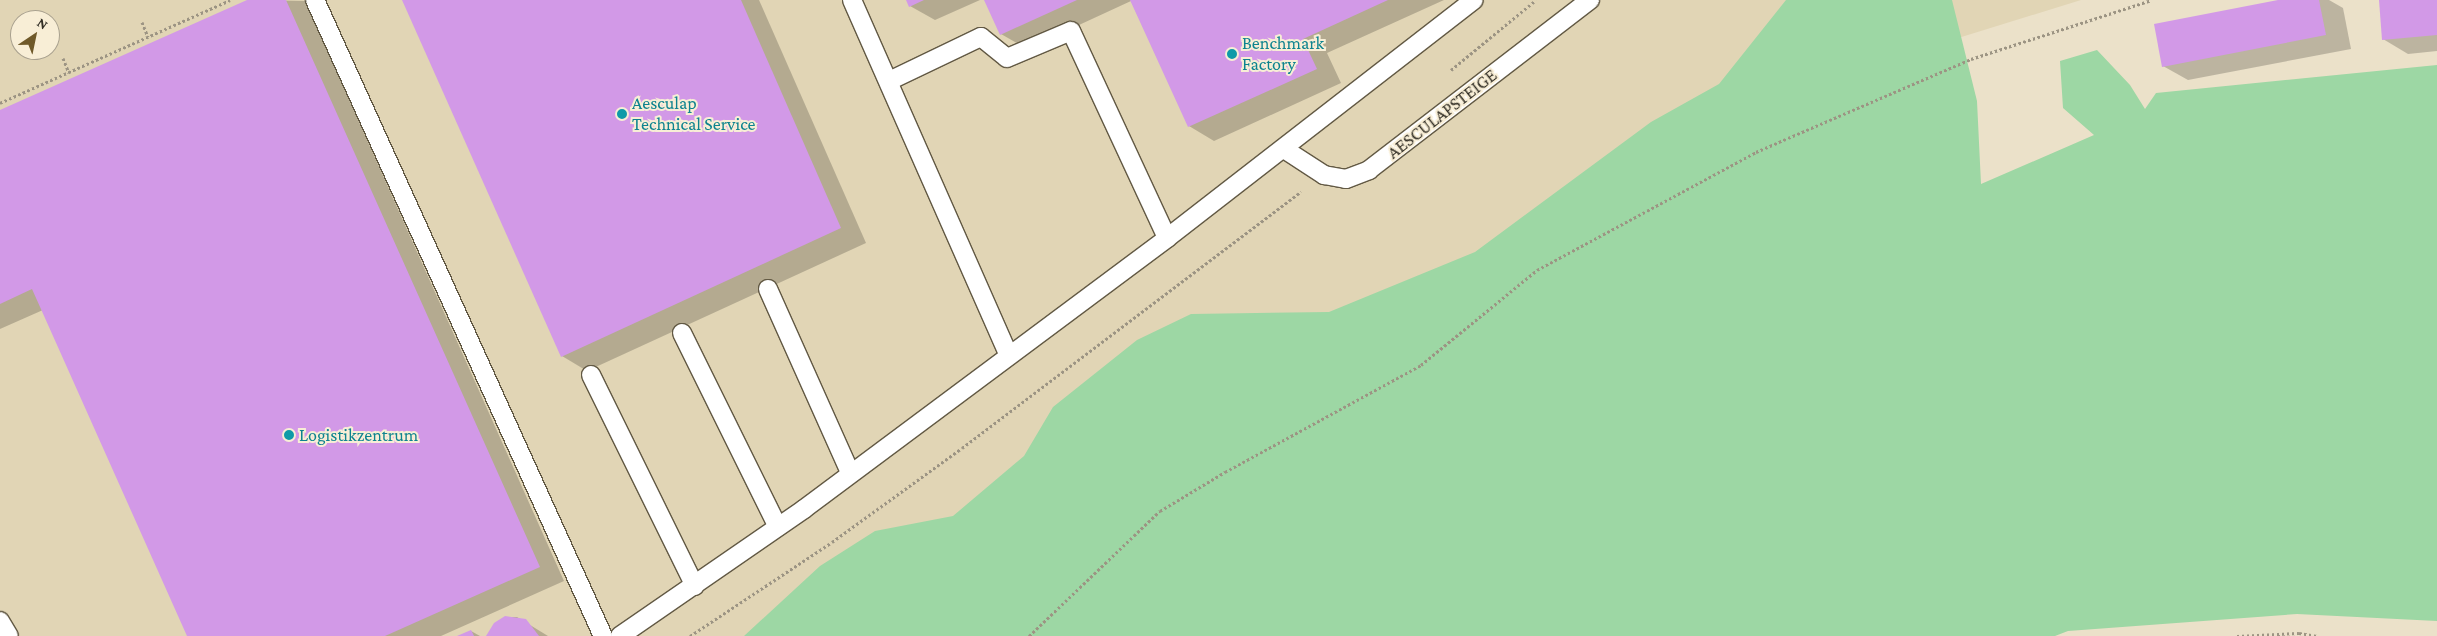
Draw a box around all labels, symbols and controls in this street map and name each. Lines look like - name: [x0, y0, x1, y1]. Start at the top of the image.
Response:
- north arrow: [10, 10, 60, 60]
- text: N: [34, 14, 51, 33]
- place label: Benchmark Factory: [1242, 33, 1324, 76]
- marker: Benchmark Factory: [1226, 48, 1238, 60]
- street label: AESCULAPSTEIGE: [1383, 64, 1501, 164]
- place label: Aesculap Technical Service: [632, 93, 755, 136]
- marker: Aesculap Technical Service: [616, 108, 628, 120]
- place label: Logistikzentrum: [299, 424, 418, 446]
- marker: Logistikzentrum: [283, 429, 295, 441]

